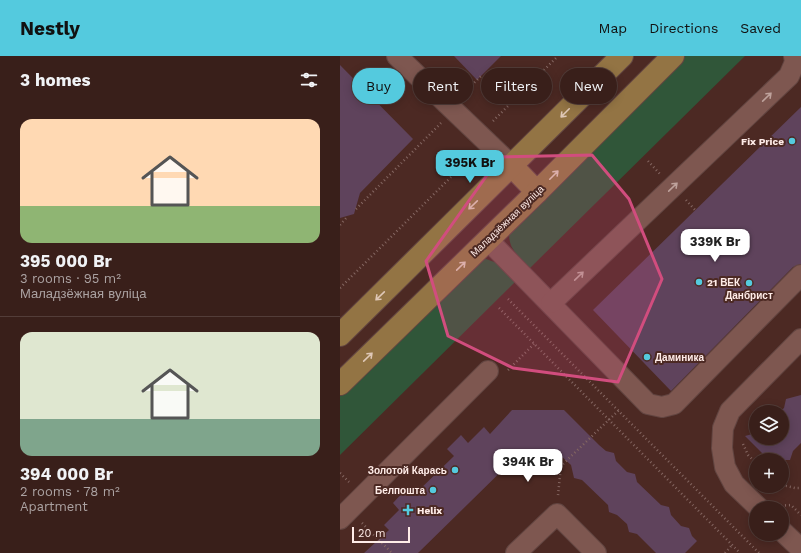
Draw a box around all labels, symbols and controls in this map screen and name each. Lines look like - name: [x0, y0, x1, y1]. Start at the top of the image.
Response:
- text: Nestly: [20, 17, 80, 40]
- text: Map: [599, 20, 627, 36]
- text: Directions: [649, 20, 718, 36]
- text: Saved: [740, 20, 781, 36]
- chip: Buy: [352, 68, 405, 104]
- chip: Rent: [413, 68, 473, 104]
- chip: Filters: [481, 68, 552, 104]
- chip: New: [560, 68, 617, 104]
- icon: filters: [298, 69, 320, 91]
- text: 3 homes: [20, 70, 91, 90]
- one-way arrow: [762, 92, 772, 102]
- one-way arrow: [560, 109, 570, 118]
- place label: Fix Price: [741, 136, 784, 147]
- marker: Fix Price: [787, 136, 797, 146]
- icon: home: [134, 145, 206, 217]
- pin: 395K Br: [433, 150, 507, 184]
- text: 395K Br: [445, 155, 495, 170]
- one-way arrow: [549, 170, 559, 180]
- one-way arrow: [668, 182, 678, 192]
- street label: Маладзёжная вуліца: [468, 183, 546, 259]
- one-way arrow: [468, 200, 478, 210]
- pin: 339K Br: [678, 229, 752, 263]
- text: 339K Br: [690, 234, 740, 249]
- text: 395 000 Br: [20, 251, 112, 271]
- one-way arrow: [456, 261, 466, 271]
- text: 3 rooms · 95 m²: [20, 271, 121, 286]
- one-way arrow: [574, 272, 584, 281]
- marker: 21 ВЕК: [694, 277, 704, 287]
- place label: 21 ВЕК: [707, 277, 741, 288]
- marker: Данбрист: [744, 278, 754, 288]
- text: Маладзёжная вуліца: [20, 286, 146, 301]
- place label: Данбрист: [725, 290, 773, 301]
- one-way arrow: [375, 291, 385, 301]
- one-way arrow: [363, 352, 373, 362]
- marker: Даминика: [642, 352, 652, 362]
- place label: Даминика: [655, 352, 704, 363]
- icon: home: [134, 358, 206, 430]
- map controls: [749, 405, 789, 541]
- button: layers: [749, 405, 789, 445]
- pin: 394K Br: [491, 449, 565, 483]
- button: +: [749, 453, 789, 493]
- text: 394K Br: [502, 454, 554, 469]
- text: 394 000 Br: [20, 464, 113, 484]
- place label: Золотой Карась: [368, 465, 447, 476]
- marker: Золотой Карась: [450, 465, 460, 475]
- text: 2 rooms · 78 m²: [20, 484, 120, 499]
- place label: Белпошта: [375, 485, 425, 496]
- marker: Белпошта: [428, 485, 438, 495]
- text: Apartment: [20, 499, 88, 514]
- button: −: [749, 501, 789, 541]
- marker: Helix: [402, 504, 414, 516]
- place label: Helix: [417, 505, 442, 516]
- scale bar: [352, 525, 410, 544]
- text: 20 m: [358, 527, 386, 540]

